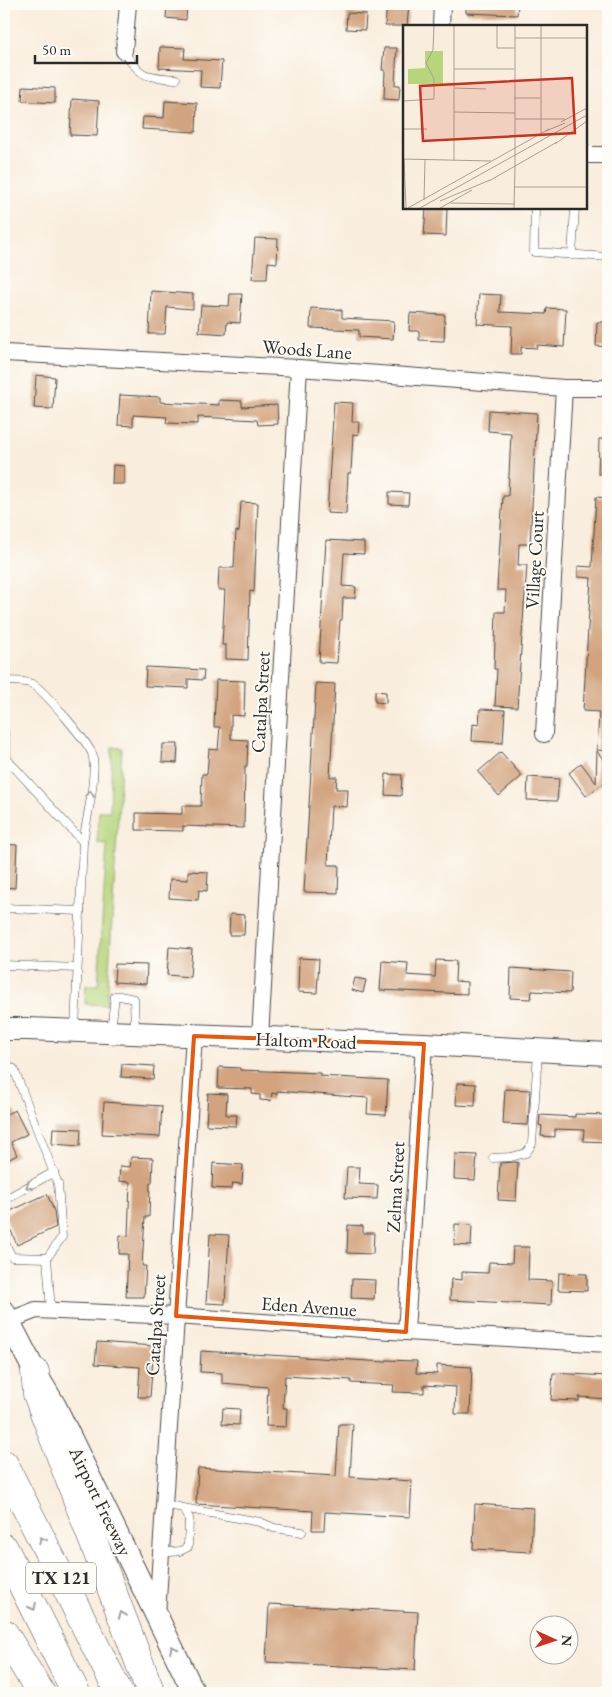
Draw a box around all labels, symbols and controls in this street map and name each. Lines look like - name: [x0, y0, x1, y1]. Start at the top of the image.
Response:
- inset map: [403, 25, 587, 209]
- scale bar: [35, 32, 138, 64]
- text: 50 m: [42, 40, 71, 59]
- street label: Woods Lane: [261, 334, 353, 365]
- street label: Village Court: [519, 510, 550, 610]
- street label: Catalpa Street: [245, 651, 276, 754]
- one-way arrow: [84, 789, 95, 797]
- street label: Haltom Road: [255, 1026, 357, 1055]
- street label: Zelma Street: [381, 1141, 410, 1233]
- one-way arrow: [25, 1180, 34, 1190]
- street label: Catalpa Street: [139, 1273, 172, 1377]
- street label: Eden Avenue: [260, 1291, 358, 1322]
- street label: Airport Freeway: [63, 1442, 138, 1561]
- one-way arrow: [38, 1536, 48, 1545]
- road number: TX 121: [26, 1562, 96, 1594]
- one-way arrow: [27, 1602, 37, 1611]
- one-way arrow: [118, 1611, 128, 1620]
- north arrow: [530, 1614, 580, 1664]
- text: N: [558, 1635, 576, 1647]
- one-way arrow: [168, 1645, 179, 1654]

